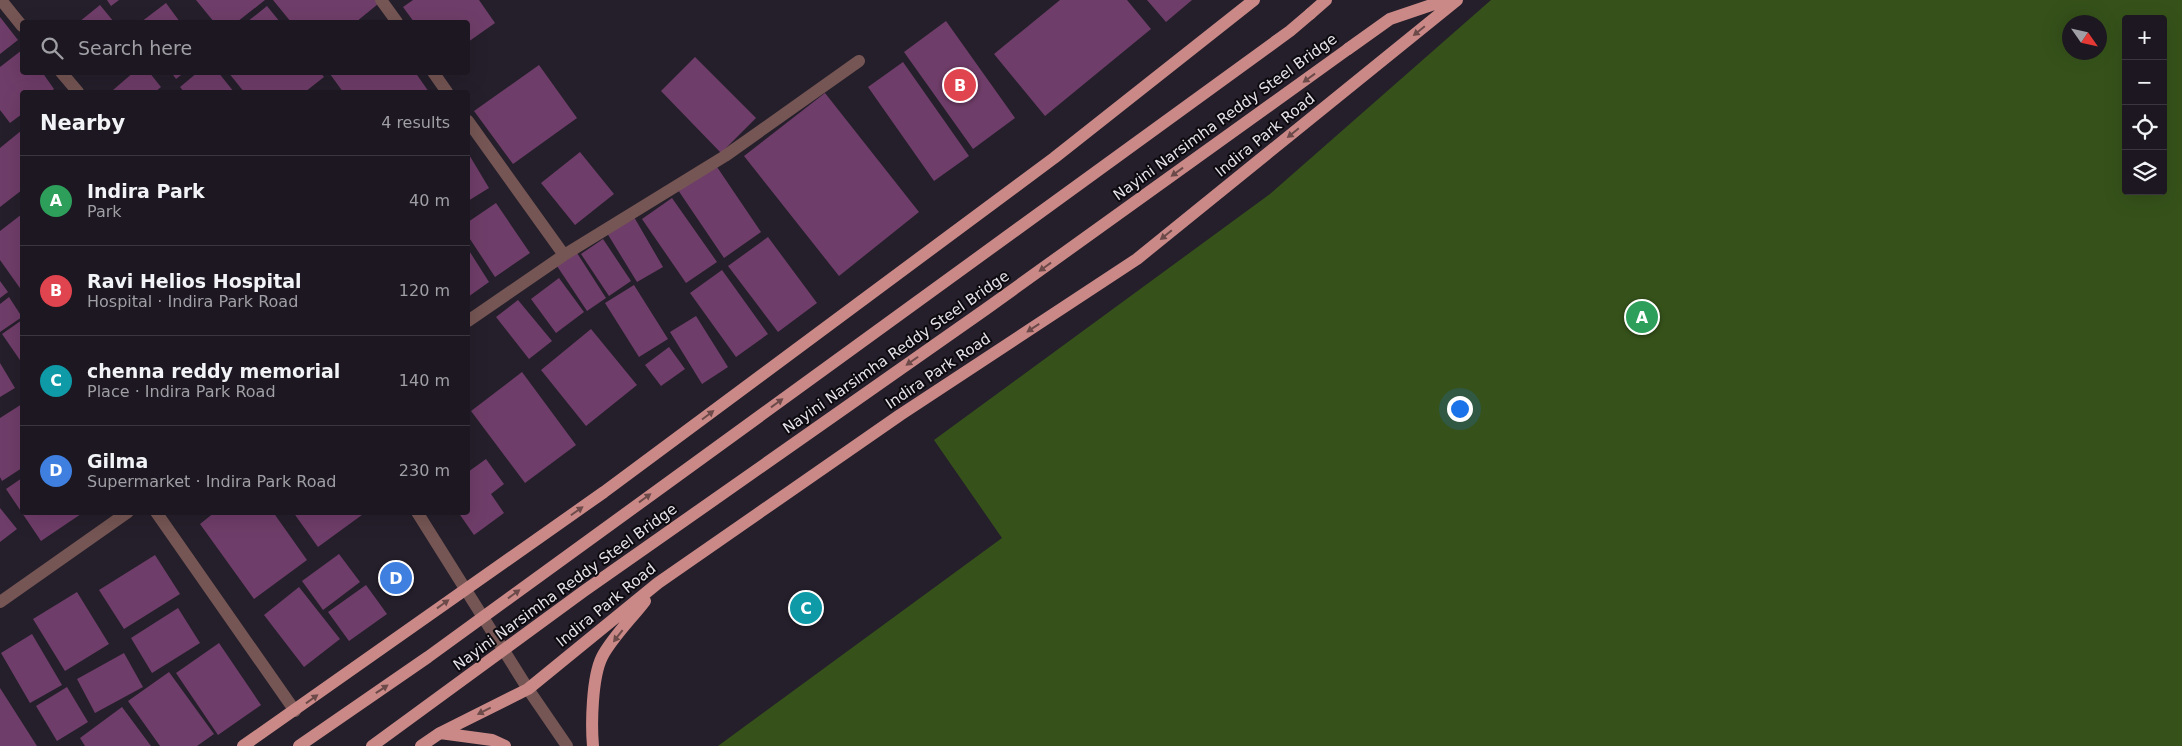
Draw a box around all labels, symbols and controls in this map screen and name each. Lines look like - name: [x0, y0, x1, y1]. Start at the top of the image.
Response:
- north arrow: [2062, 15, 2107, 60]
- map controls: [2122, 15, 2167, 195]
- button: +: [2122, 15, 2167, 60]
- search box: [20, 20, 470, 75]
- one-way arrow: [1413, 25, 1426, 36]
- street label: Nayini Narsimha Reddy Steel Bridge: [1110, 30, 1340, 204]
- icon: search: [38, 34, 66, 62]
- text: Search here: [78, 37, 192, 59]
- button: −: [2122, 60, 2167, 105]
- pin: B: [944, 66, 976, 104]
- one-way arrow: [1302, 73, 1315, 83]
- street label: Indira Park Road: [1212, 89, 1318, 181]
- button: locate: [2122, 105, 2167, 150]
- text: Nearby: [40, 111, 125, 135]
- text: 4 results: [381, 113, 450, 132]
- one-way arrow: [1286, 128, 1299, 139]
- button: layers: [2122, 150, 2167, 195]
- one-way arrow: [1171, 167, 1184, 178]
- text: Indira Park: [87, 180, 205, 202]
- text: A: [50, 191, 62, 210]
- text: 40 m: [409, 191, 450, 210]
- text: Park: [87, 202, 122, 221]
- one-way arrow: [1160, 230, 1173, 241]
- one-way arrow: [1038, 262, 1052, 272]
- street label: Nayini Narsimha Reddy Steel Bridge: [779, 267, 1013, 437]
- text: Ravi Helios Hospital: [87, 270, 302, 292]
- text: B: [50, 281, 62, 300]
- text: 120 m: [399, 281, 450, 300]
- text: Hospital · Indira Park Road: [87, 292, 298, 311]
- pin: A: [1626, 298, 1658, 336]
- one-way arrow: [1026, 323, 1040, 333]
- street label: Indira Park Road: [882, 329, 994, 413]
- one-way arrow: [905, 356, 919, 366]
- text: chenna reddy memorial: [87, 360, 340, 382]
- text: C: [50, 371, 62, 390]
- text: 140 m: [399, 371, 450, 390]
- text: Place · Indira Park Road: [87, 382, 276, 401]
- your location: [1447, 396, 1473, 422]
- one-way arrow: [770, 398, 784, 408]
- one-way arrow: [701, 409, 714, 420]
- text: Gilma: [87, 450, 148, 472]
- text: D: [49, 461, 63, 480]
- text: 230 m: [399, 461, 450, 480]
- text: Supermarket · Indira Park Road: [87, 472, 336, 491]
- one-way arrow: [638, 493, 652, 503]
- street label: Nayini Narsimha Reddy Steel Bridge: [450, 500, 680, 674]
- one-way arrow: [570, 506, 584, 516]
- pin: D: [380, 559, 412, 597]
- street label: Indira Park Road: [553, 559, 659, 651]
- one-way arrow: [507, 589, 521, 599]
- pin: C: [790, 589, 822, 627]
- one-way arrow: [437, 599, 450, 609]
- one-way arrow: [612, 629, 623, 642]
- one-way arrow: [375, 684, 389, 694]
- one-way arrow: [305, 694, 319, 704]
- one-way arrow: [477, 707, 492, 715]

